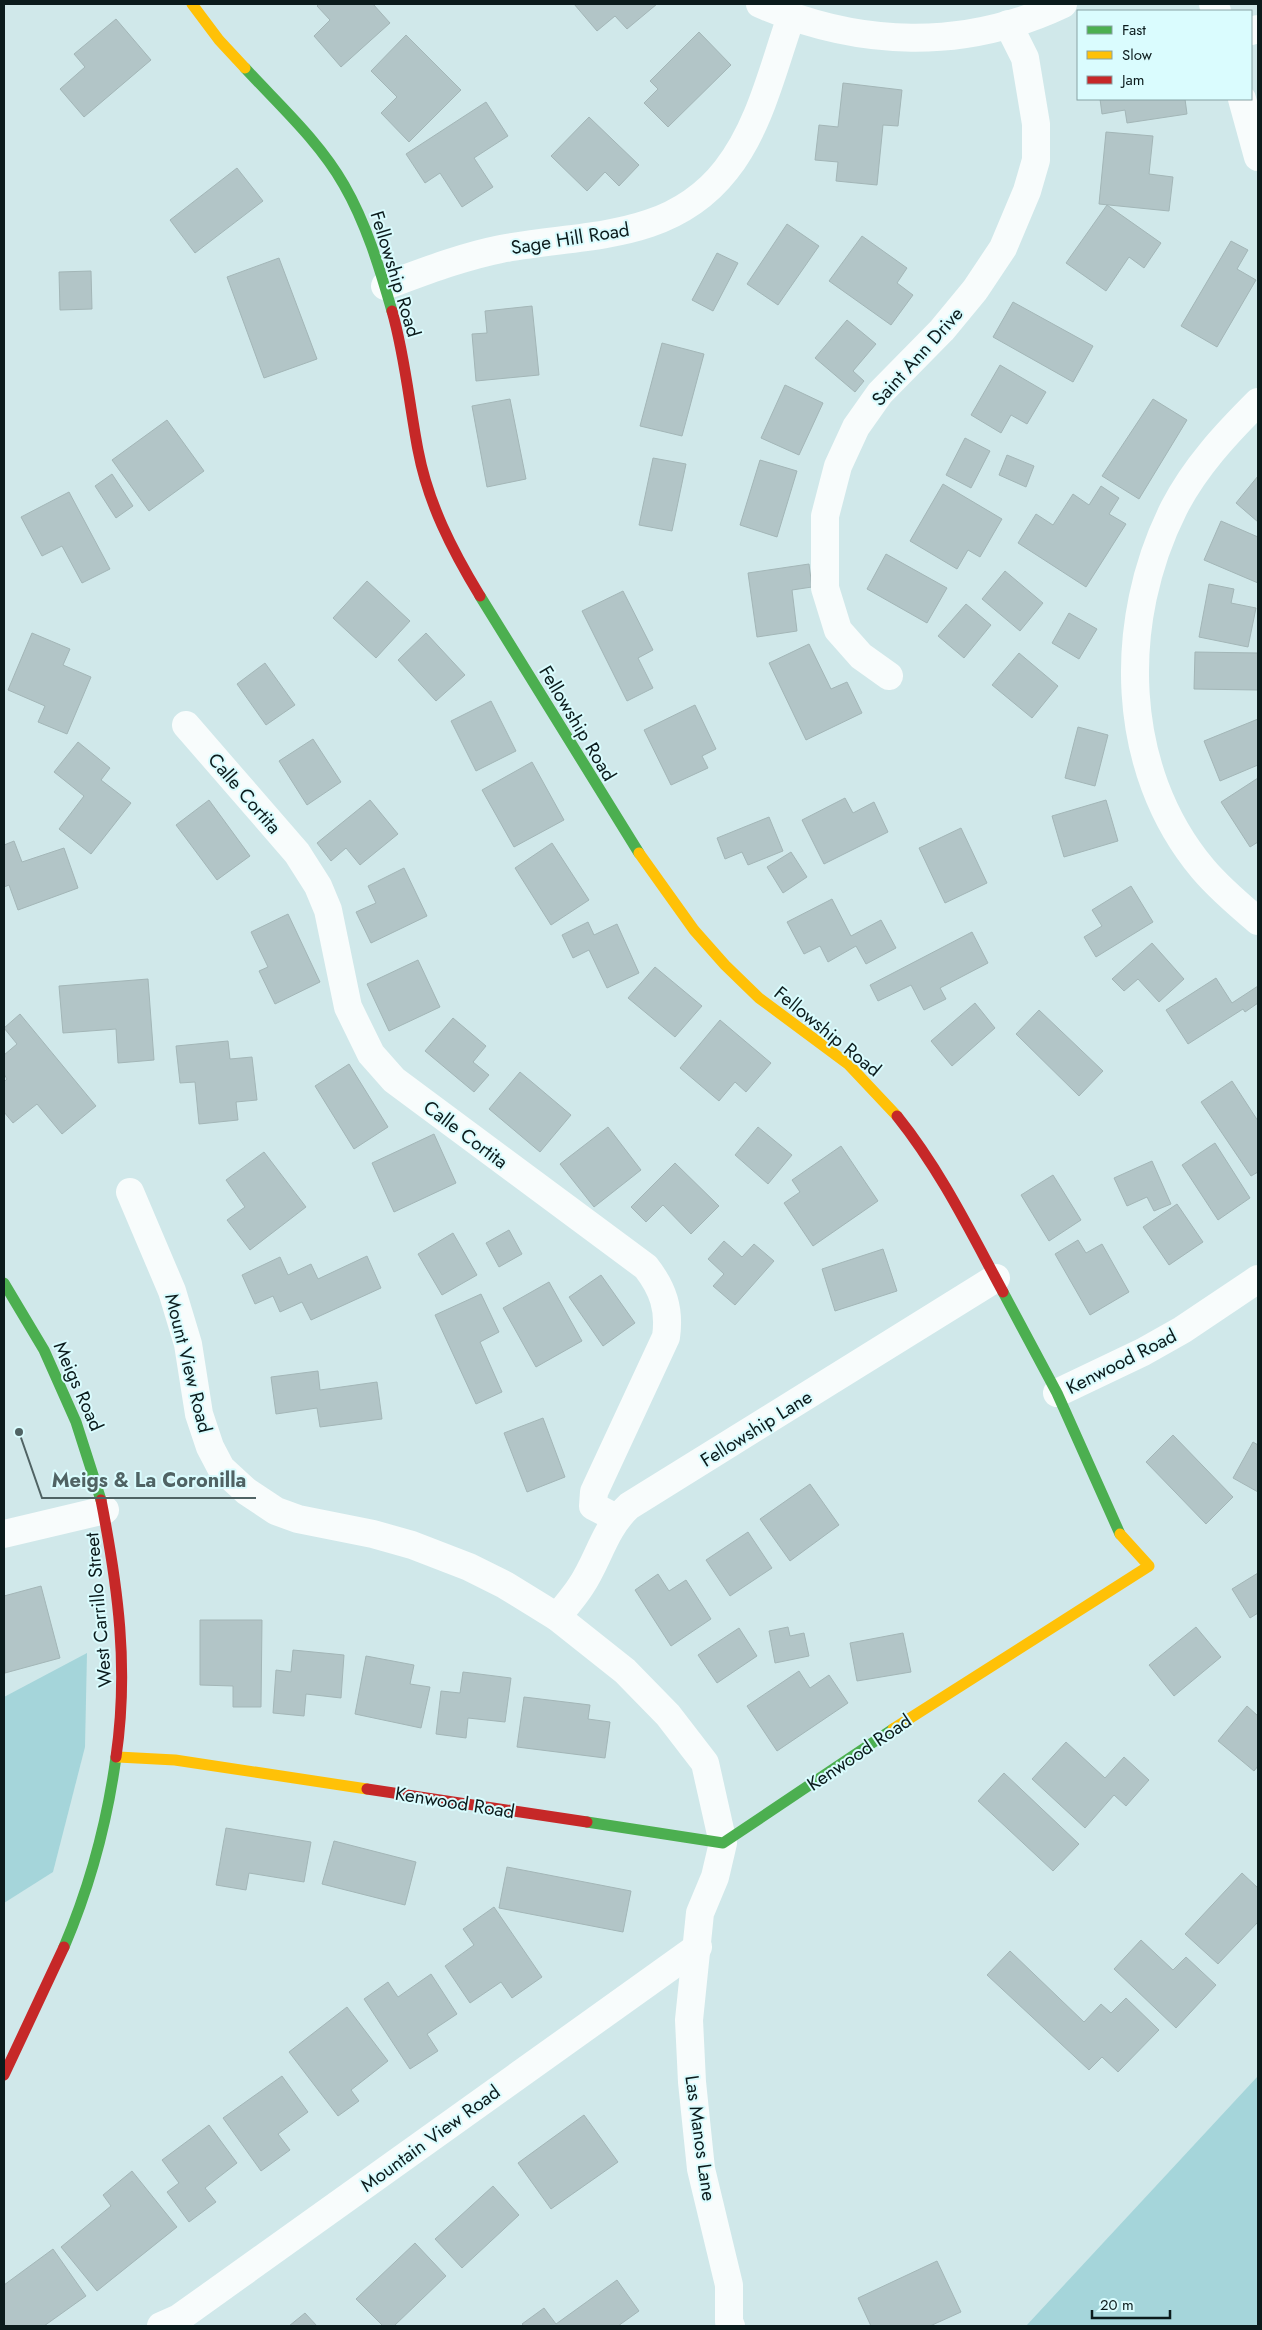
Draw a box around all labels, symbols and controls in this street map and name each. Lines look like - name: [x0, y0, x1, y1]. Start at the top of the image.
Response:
- legend: [1077, 10, 1252, 100]
- text: Fast: [1122, 19, 1146, 41]
- text: Slow: [1122, 44, 1153, 66]
- text: Jam: [1120, 69, 1145, 91]
- street label: Fellowship Road: [364, 208, 428, 341]
- street label: Sage Hill Road: [509, 216, 631, 261]
- street label: Saint Ann Drive: [865, 301, 969, 412]
- street label: Fellowship Road: [532, 660, 623, 786]
- street label: Calle Cortita: [202, 747, 287, 840]
- street label: Fellowship Road: [768, 980, 887, 1083]
- street label: Calle Cortita: [418, 1094, 514, 1175]
- street label: Mount View Road: [158, 1291, 219, 1436]
- street label: Kenwood Road: [1061, 1322, 1181, 1401]
- street label: Meigs Road: [47, 1337, 110, 1435]
- street label: Fellowship Lane: [695, 1383, 817, 1474]
- callout: Meigs & La Coronilla: [42, 1463, 256, 1498]
- text: Meigs & La Coronilla: [52, 1466, 246, 1495]
- street label: West Carrillo Street: [78, 1531, 119, 1688]
- street label: Kenwood Road: [802, 1707, 917, 1797]
- street label: Kenwood Road: [393, 1780, 517, 1825]
- street label: Las Manos Lane: [678, 2073, 723, 2203]
- street label: Mountain View Road: [355, 2079, 506, 2198]
- scale bar: [1092, 2288, 1170, 2320]
- text: 20 m: [1100, 2294, 1134, 2316]

